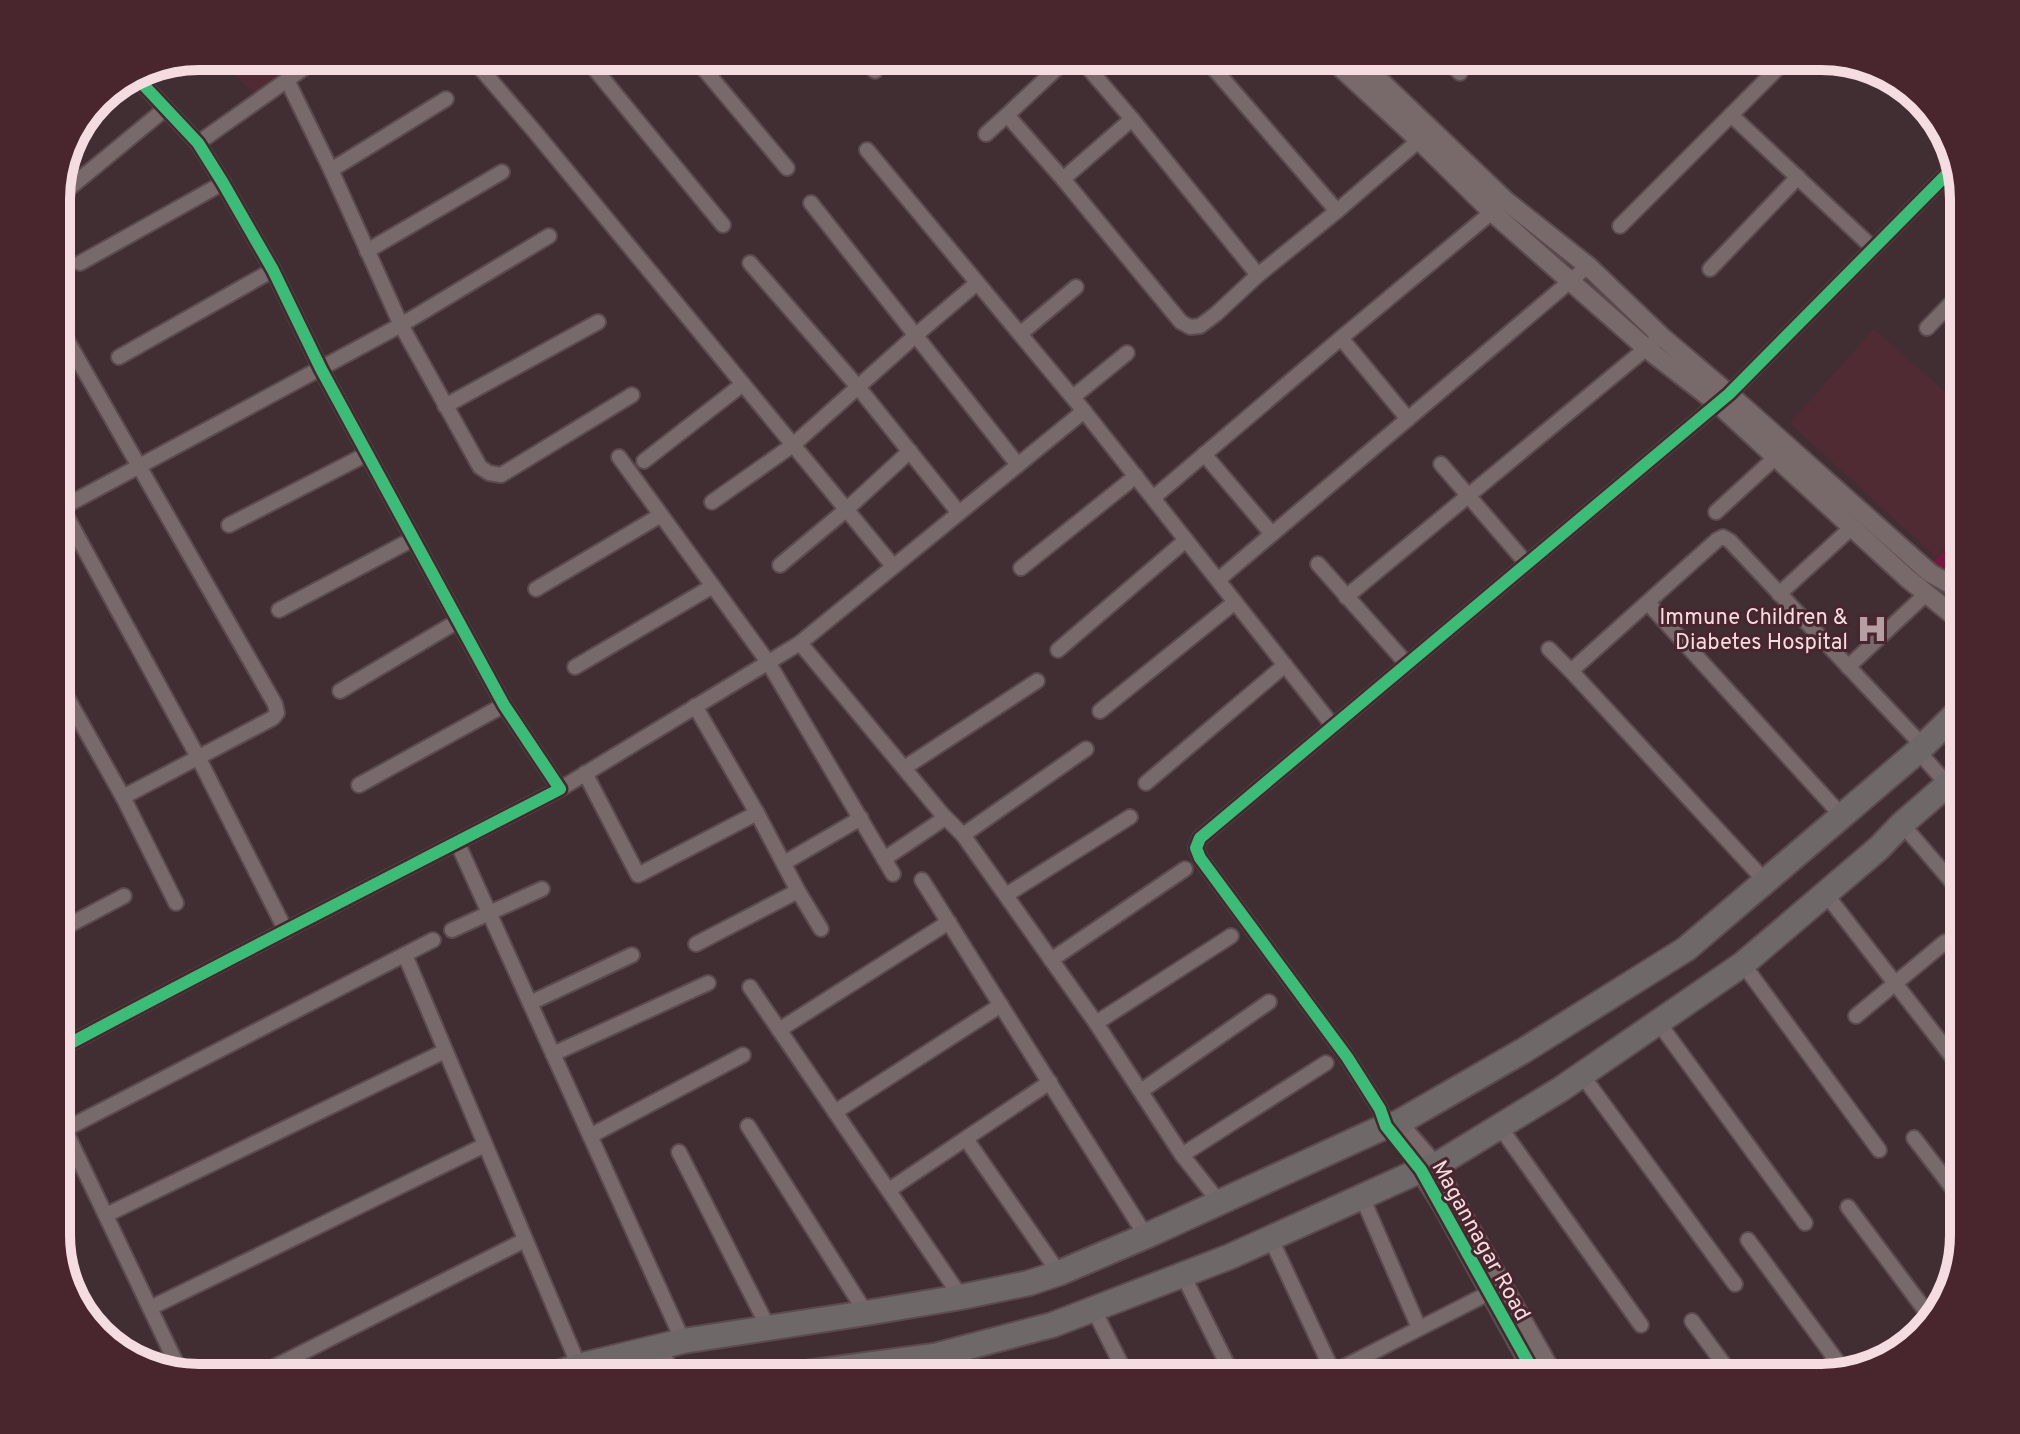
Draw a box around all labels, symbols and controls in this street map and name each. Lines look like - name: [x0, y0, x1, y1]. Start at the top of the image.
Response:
- place label: Immune Children & Diabetes Hospital: [1659, 605, 1848, 657]
- hospital icon: Immune Children & Diabetes Hospital: [1855, 612, 1889, 646]
- street label: Magannagar Road: [1425, 1156, 1535, 1326]

